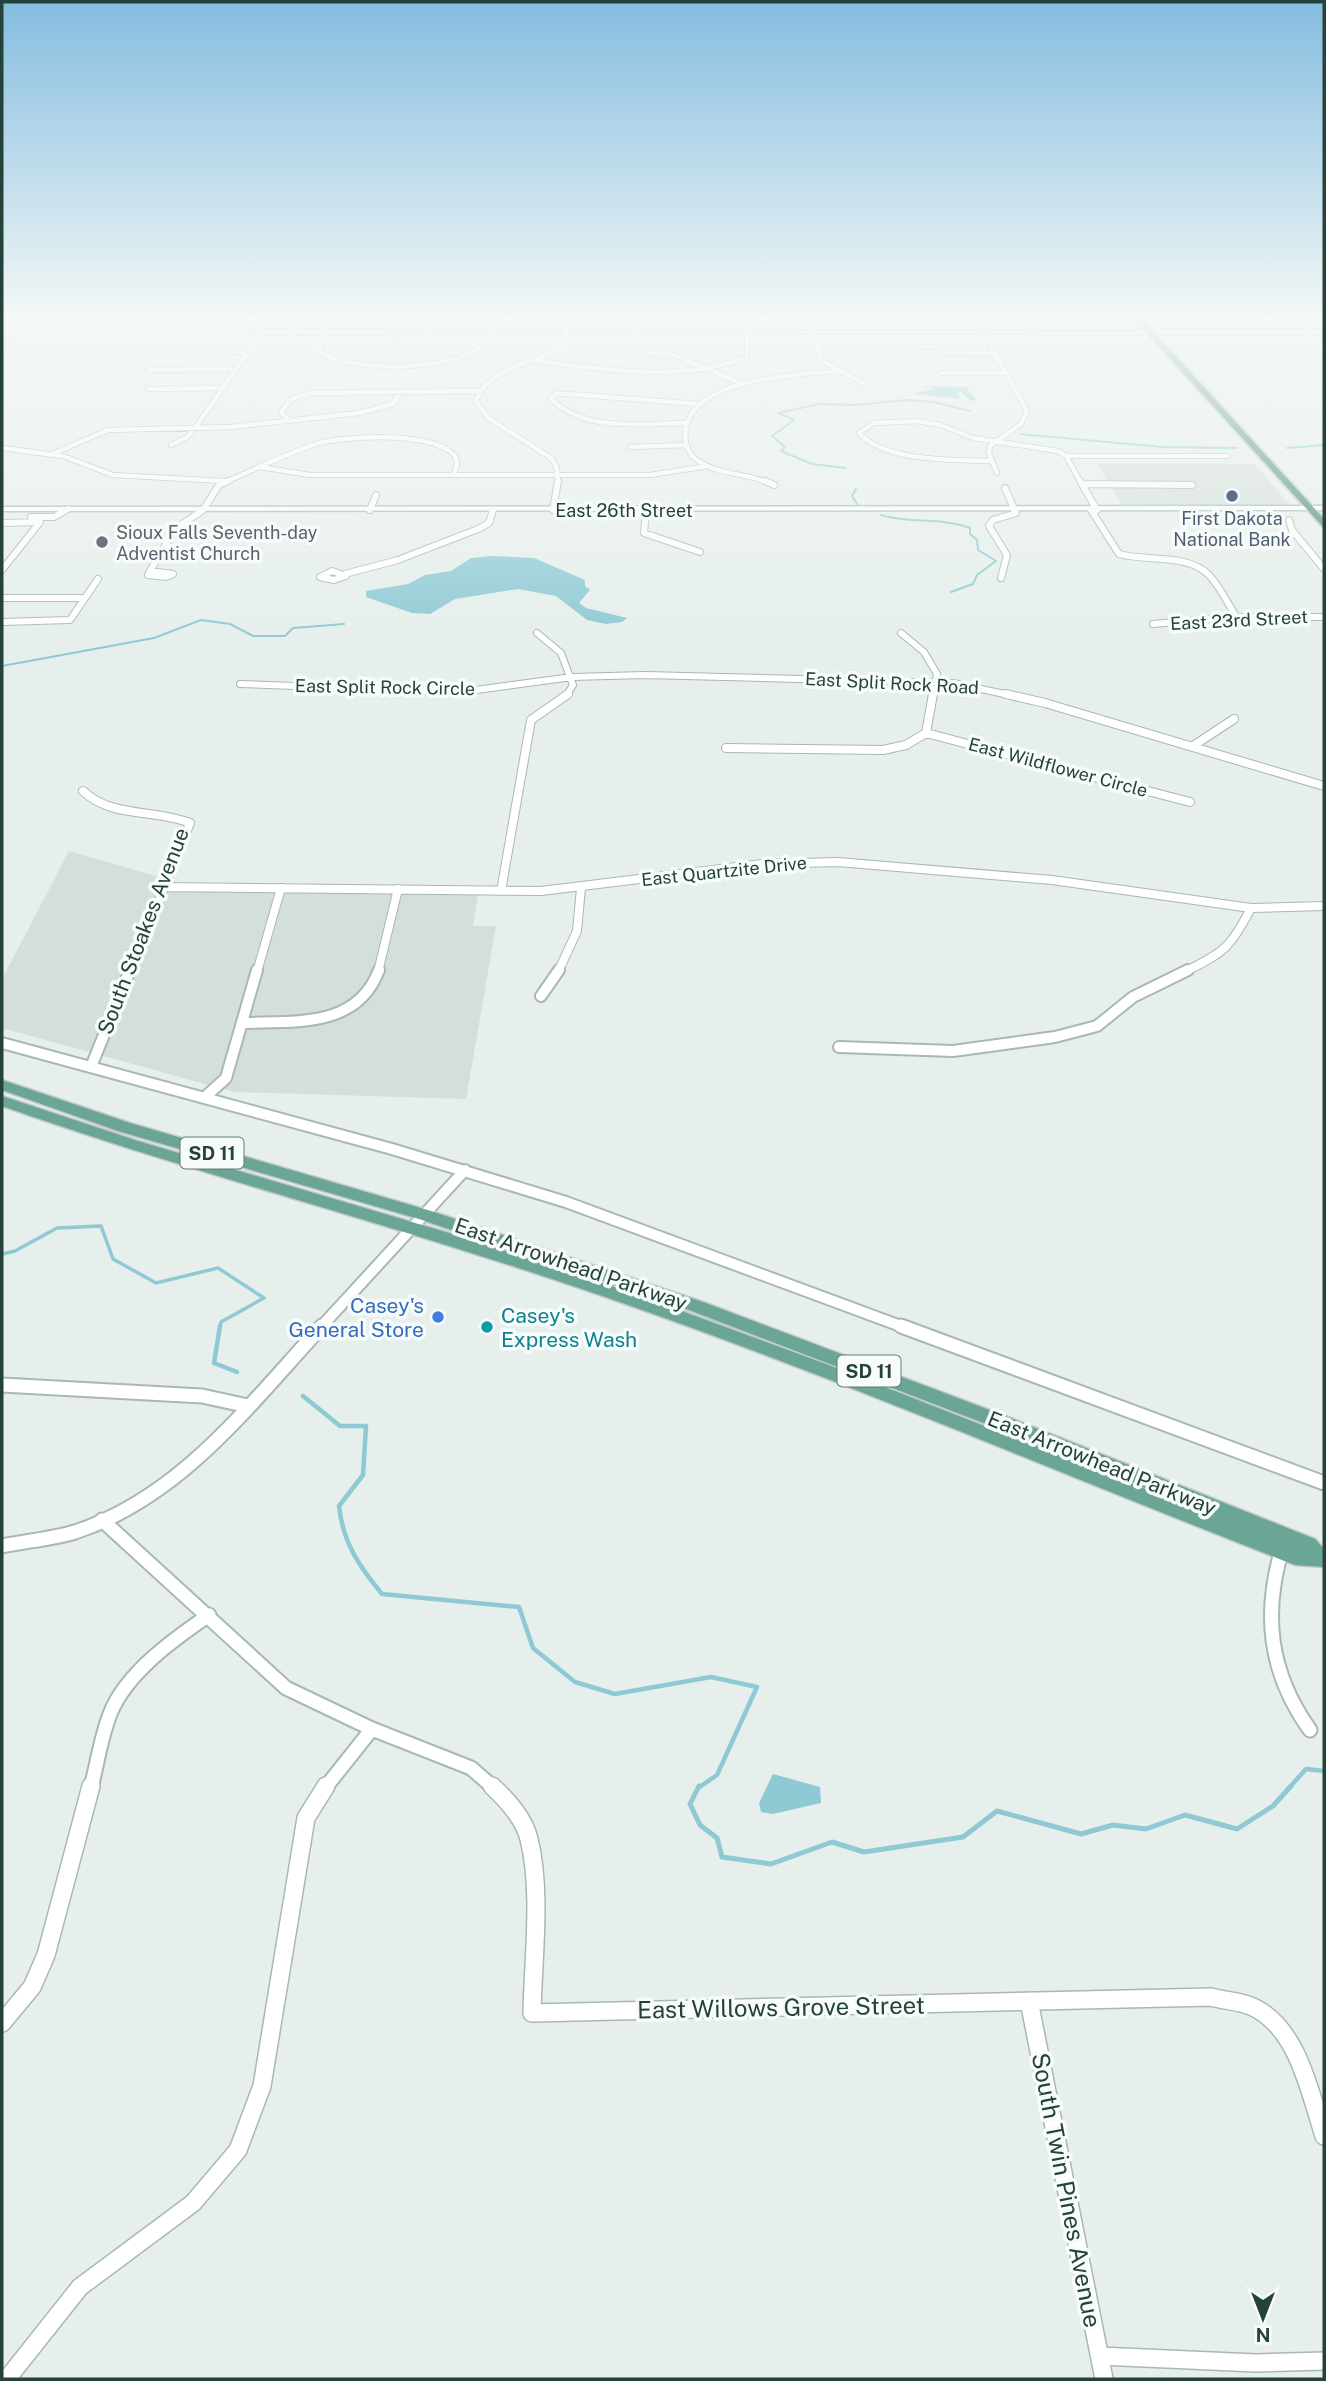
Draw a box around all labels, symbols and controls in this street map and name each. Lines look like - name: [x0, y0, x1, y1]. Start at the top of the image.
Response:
- marker: First Dakota National Bank: [1224, 488, 1240, 504]
- street label: East 26th Street: [555, 500, 693, 521]
- place label: First Dakota National Bank: [1173, 508, 1291, 550]
- place label: Sioux Falls Seventh-day Adventist Church: [116, 522, 318, 564]
- marker: Sioux Falls Seventh-day Adventist Church: [94, 534, 110, 550]
- street label: East 23rd Street: [1170, 606, 1308, 634]
- street label: East Split Rock Road: [805, 668, 979, 698]
- street label: East Split Rock Circle: [295, 675, 475, 699]
- street label: East Wildflower Circle: [966, 733, 1150, 801]
- street label: South Stoakes Avenue: [92, 824, 194, 1038]
- street label: East Quartzite Drive: [640, 852, 808, 890]
- road number: SD 11: [180, 1138, 244, 1168]
- street label: East Arrowhead Parkway: [452, 1212, 690, 1316]
- place label: Casey's General Store: [288, 1293, 424, 1342]
- place label: Casey's Express Wash: [501, 1303, 637, 1352]
- marker: Casey's General Store: [430, 1309, 446, 1325]
- marker: Casey's Express Wash: [479, 1319, 495, 1335]
- road number: SD 11: [838, 1356, 900, 1386]
- street label: East Arrowhead Parkway: [984, 1406, 1220, 1520]
- street label: East Willows Grove Street: [637, 1990, 925, 2024]
- street label: South Twin Pines Avenue: [1027, 2050, 1107, 2330]
- north arrow: [1228, 2283, 1298, 2353]
- text: N: [1256, 2324, 1270, 2346]

